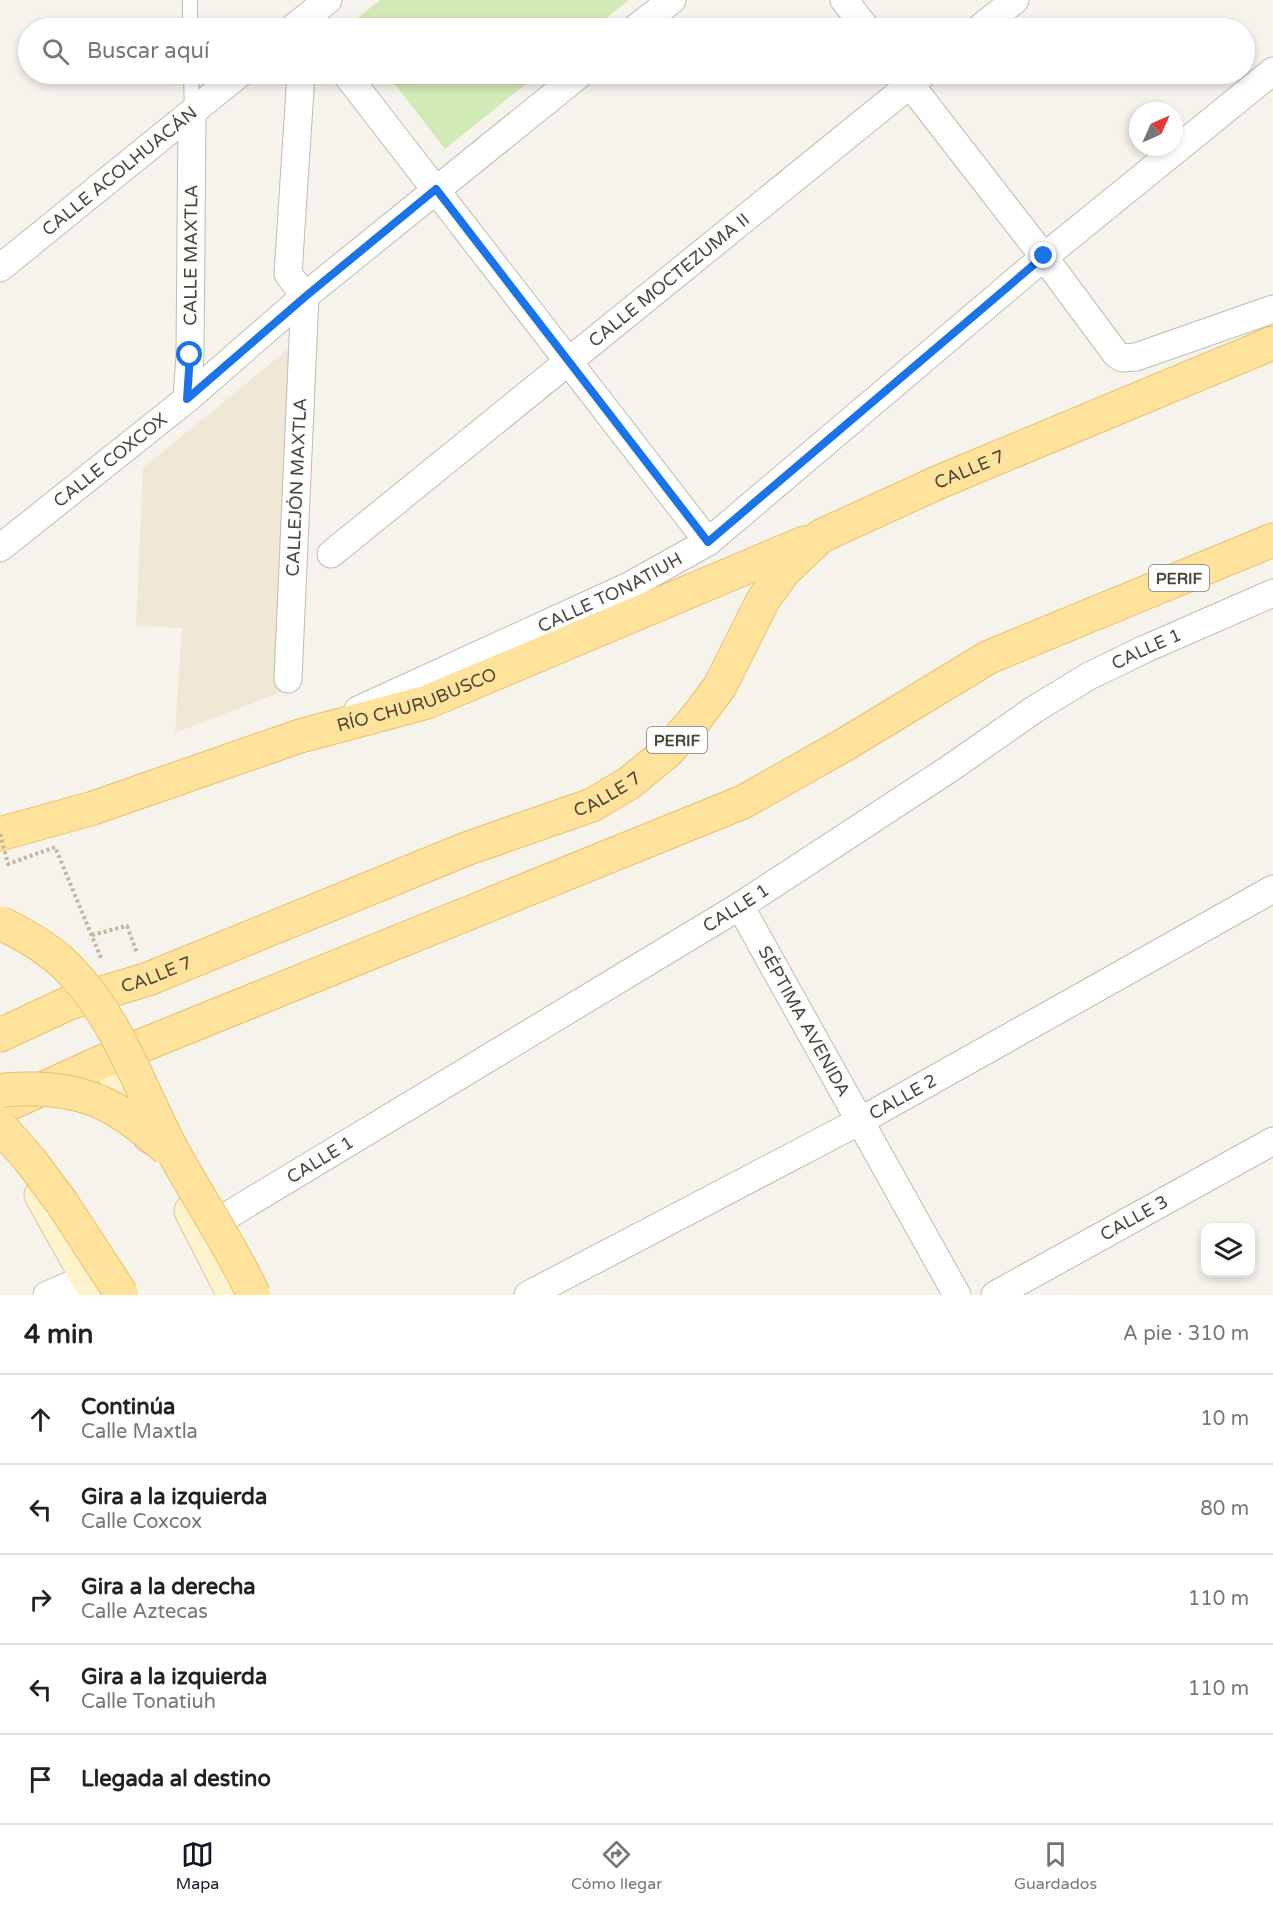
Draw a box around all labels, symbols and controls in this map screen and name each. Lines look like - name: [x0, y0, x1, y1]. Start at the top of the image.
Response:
- search box: [18, 18, 1255, 84]
- icon: search: [39, 35, 72, 68]
- text: Buscar aquí: [87, 38, 209, 64]
- street label: CALLE ACOLHUACÁN: [37, 101, 202, 241]
- north arrow: [1129, 102, 1183, 156]
- street label: CALLE MAXTLA: [179, 184, 202, 326]
- street label: CALLE MOCTEZUMA II: [584, 208, 754, 352]
- route end: [1030, 242, 1056, 268]
- route start: [176, 341, 202, 367]
- street label: CALLEJÓN MAXTLA: [282, 397, 311, 577]
- street label: CALLE COXCOX: [49, 408, 172, 512]
- street label: CALLE 7: [931, 445, 1008, 494]
- street label: CALLE TONATIUH: [534, 548, 686, 637]
- road number: PERIF: [1149, 565, 1209, 591]
- street label: CALLE 1: [1108, 624, 1185, 674]
- street label: RÍO CHURUBUSCO: [334, 663, 500, 737]
- road number: PERIF: [647, 727, 707, 753]
- street label: CALLE 7: [571, 767, 646, 822]
- street label: CALLE 1: [699, 879, 773, 937]
- street label: SÉPTIMA AVENIDA: [753, 942, 855, 1101]
- street label: CALLE 7: [118, 951, 195, 998]
- street label: CALLE 2: [865, 1069, 941, 1125]
- street label: CALLE 1: [283, 1131, 358, 1188]
- street label: CALLE 3: [1096, 1190, 1172, 1246]
- map controls: [1201, 1223, 1255, 1277]
- button: layers: [1201, 1223, 1255, 1277]
- text: 4 min: [24, 1319, 93, 1350]
- text: A pie · 310 m: [1123, 1322, 1249, 1346]
- text: Continúa: [81, 1394, 175, 1420]
- icon: ahead: [24, 1403, 57, 1436]
- text: 10 m: [1200, 1407, 1249, 1431]
- text: Calle Maxtla: [81, 1420, 198, 1444]
- text: Gira a la izquierda: [81, 1484, 267, 1510]
- icon: left: [24, 1493, 57, 1526]
- text: 80 m: [1200, 1497, 1249, 1521]
- text: Calle Coxcox: [81, 1510, 202, 1534]
- text: Gira a la derecha: [81, 1574, 256, 1600]
- icon: right: [24, 1583, 57, 1616]
- text: 110 m: [1188, 1587, 1249, 1611]
- text: Calle Aztecas: [81, 1600, 208, 1624]
- text: Gira a la izquierda: [81, 1664, 267, 1690]
- icon: left: [24, 1673, 57, 1706]
- text: 110 m: [1188, 1677, 1249, 1701]
- text: Calle Tonatiuh: [81, 1690, 216, 1714]
- icon: arrive: [24, 1763, 57, 1796]
- text: Llegada al destino: [81, 1766, 271, 1792]
- tab: Mapa: [176, 1838, 219, 1894]
- tab: Cómo llegar: [571, 1838, 662, 1894]
- tab: Guardados: [1014, 1838, 1097, 1894]

